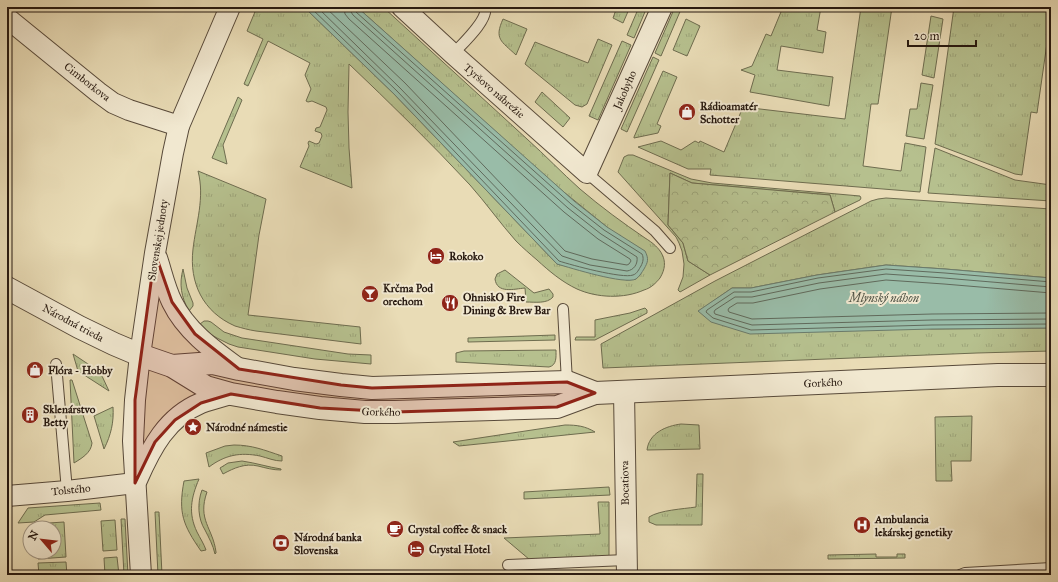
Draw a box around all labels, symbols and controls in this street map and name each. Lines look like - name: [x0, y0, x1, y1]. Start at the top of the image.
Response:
- scale bar: [908, 22, 976, 48]
- text: 20 m: [914, 29, 940, 43]
- street label: Cimborkova: [61, 60, 113, 104]
- street label: Tyršovo nábrežie: [461, 61, 528, 121]
- street label: Jakobyho: [610, 68, 640, 113]
- place label: Rádioamatér Schotter: [700, 100, 759, 126]
- shop icon: Rádioamatér Schotter: [677, 102, 697, 122]
- street label: Slovenskej jednoty: [145, 197, 171, 282]
- hotel icon: Rokoko: [426, 246, 446, 266]
- place label: Rokoko: [449, 250, 484, 263]
- place label: Krčma Pod orechom: [383, 282, 433, 308]
- bar icon: Krčma Pod orechom: [360, 284, 380, 304]
- place label: OhniskO Fire Dining & Brew Bar: [463, 291, 551, 317]
- water label: Mlynský náhon: [848, 291, 920, 305]
- restaurant icon: OhniskO Fire Dining & Brew Bar: [440, 293, 460, 313]
- street label: Národná trieda: [40, 301, 106, 345]
- shop icon: Flóra - Hobby: [25, 360, 45, 380]
- place label: Flóra - Hobby: [48, 364, 113, 378]
- street label: Gorkého: [803, 375, 843, 391]
- place label: Sklenárstvo Betty: [43, 403, 96, 430]
- building icon: Sklenárstvo Betty: [20, 405, 40, 425]
- street label: Gorkého: [361, 405, 401, 419]
- place icon: Národné námestie: [183, 417, 203, 437]
- place label: Národné námestie: [206, 421, 288, 434]
- street label: Bocatiova: [618, 460, 632, 505]
- street label: Tolstého: [51, 481, 92, 499]
- place label: Ambulancia lekárskej genetiky: [874, 513, 953, 540]
- hospital icon: Ambulancia lekárskej genetiky: [852, 515, 872, 535]
- cafe icon: Crystal coffee & snack: [385, 519, 405, 539]
- north arrow: [22, 520, 62, 560]
- place label: Crystal coffee & snack: [408, 523, 508, 537]
- text: N: [26, 528, 42, 543]
- place label: Národná banka Slovenska: [294, 531, 362, 557]
- bank icon: Národná banka Slovenska: [271, 533, 291, 553]
- hotel icon: Crystal Hotel: [406, 539, 426, 559]
- place label: Crystal Hotel: [429, 543, 491, 557]

